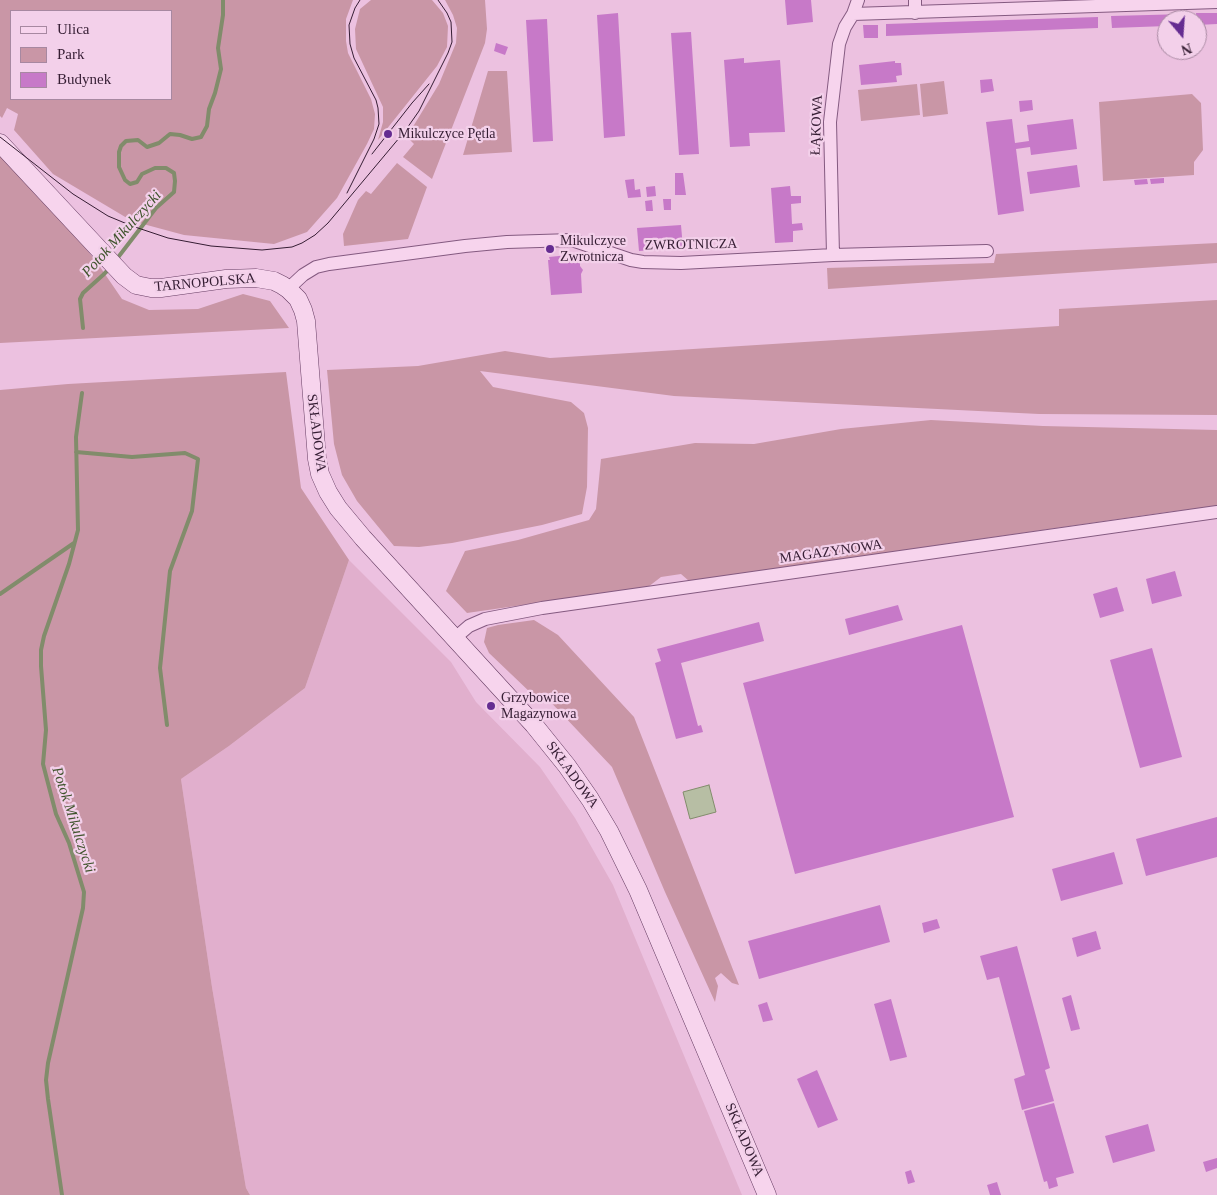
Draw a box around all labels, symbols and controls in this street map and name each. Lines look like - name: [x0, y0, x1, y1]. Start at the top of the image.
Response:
- legend: [10, 10, 172, 100]
- north arrow: [1157, 10, 1207, 60]
- text: Ulica: [57, 21, 89, 37]
- text: N: [1179, 40, 1194, 57]
- text: Park: [57, 46, 85, 62]
- text: Budynek: [57, 71, 111, 87]
- street label: ŁĄKOWA: [808, 94, 826, 156]
- place label: Mikulczyce Pętla: [398, 126, 496, 142]
- marker: Mikulczyce Pętla: [382, 128, 394, 140]
- water label: Potok Mikulczycki: [78, 187, 166, 281]
- place label: Mikulczyce Zwrotnicza: [560, 233, 626, 266]
- street label: ZWROTNICZA: [645, 236, 737, 254]
- marker: Mikulczyce Zwrotnicza: [544, 243, 556, 255]
- street label: TARNOPOLSKA: [154, 270, 256, 296]
- street label: SKŁADOWA: [303, 393, 329, 473]
- street label: MAGAZYNOWA: [779, 536, 883, 568]
- place label: Grzybowice Magazynowa: [501, 690, 576, 722]
- marker: Grzybowice Magazynowa: [485, 700, 497, 712]
- street label: SKŁADOWA: [542, 738, 602, 812]
- water label: Potok Mikulczycki: [47, 765, 99, 875]
- street label: SKŁADOWA: [721, 1101, 767, 1179]

